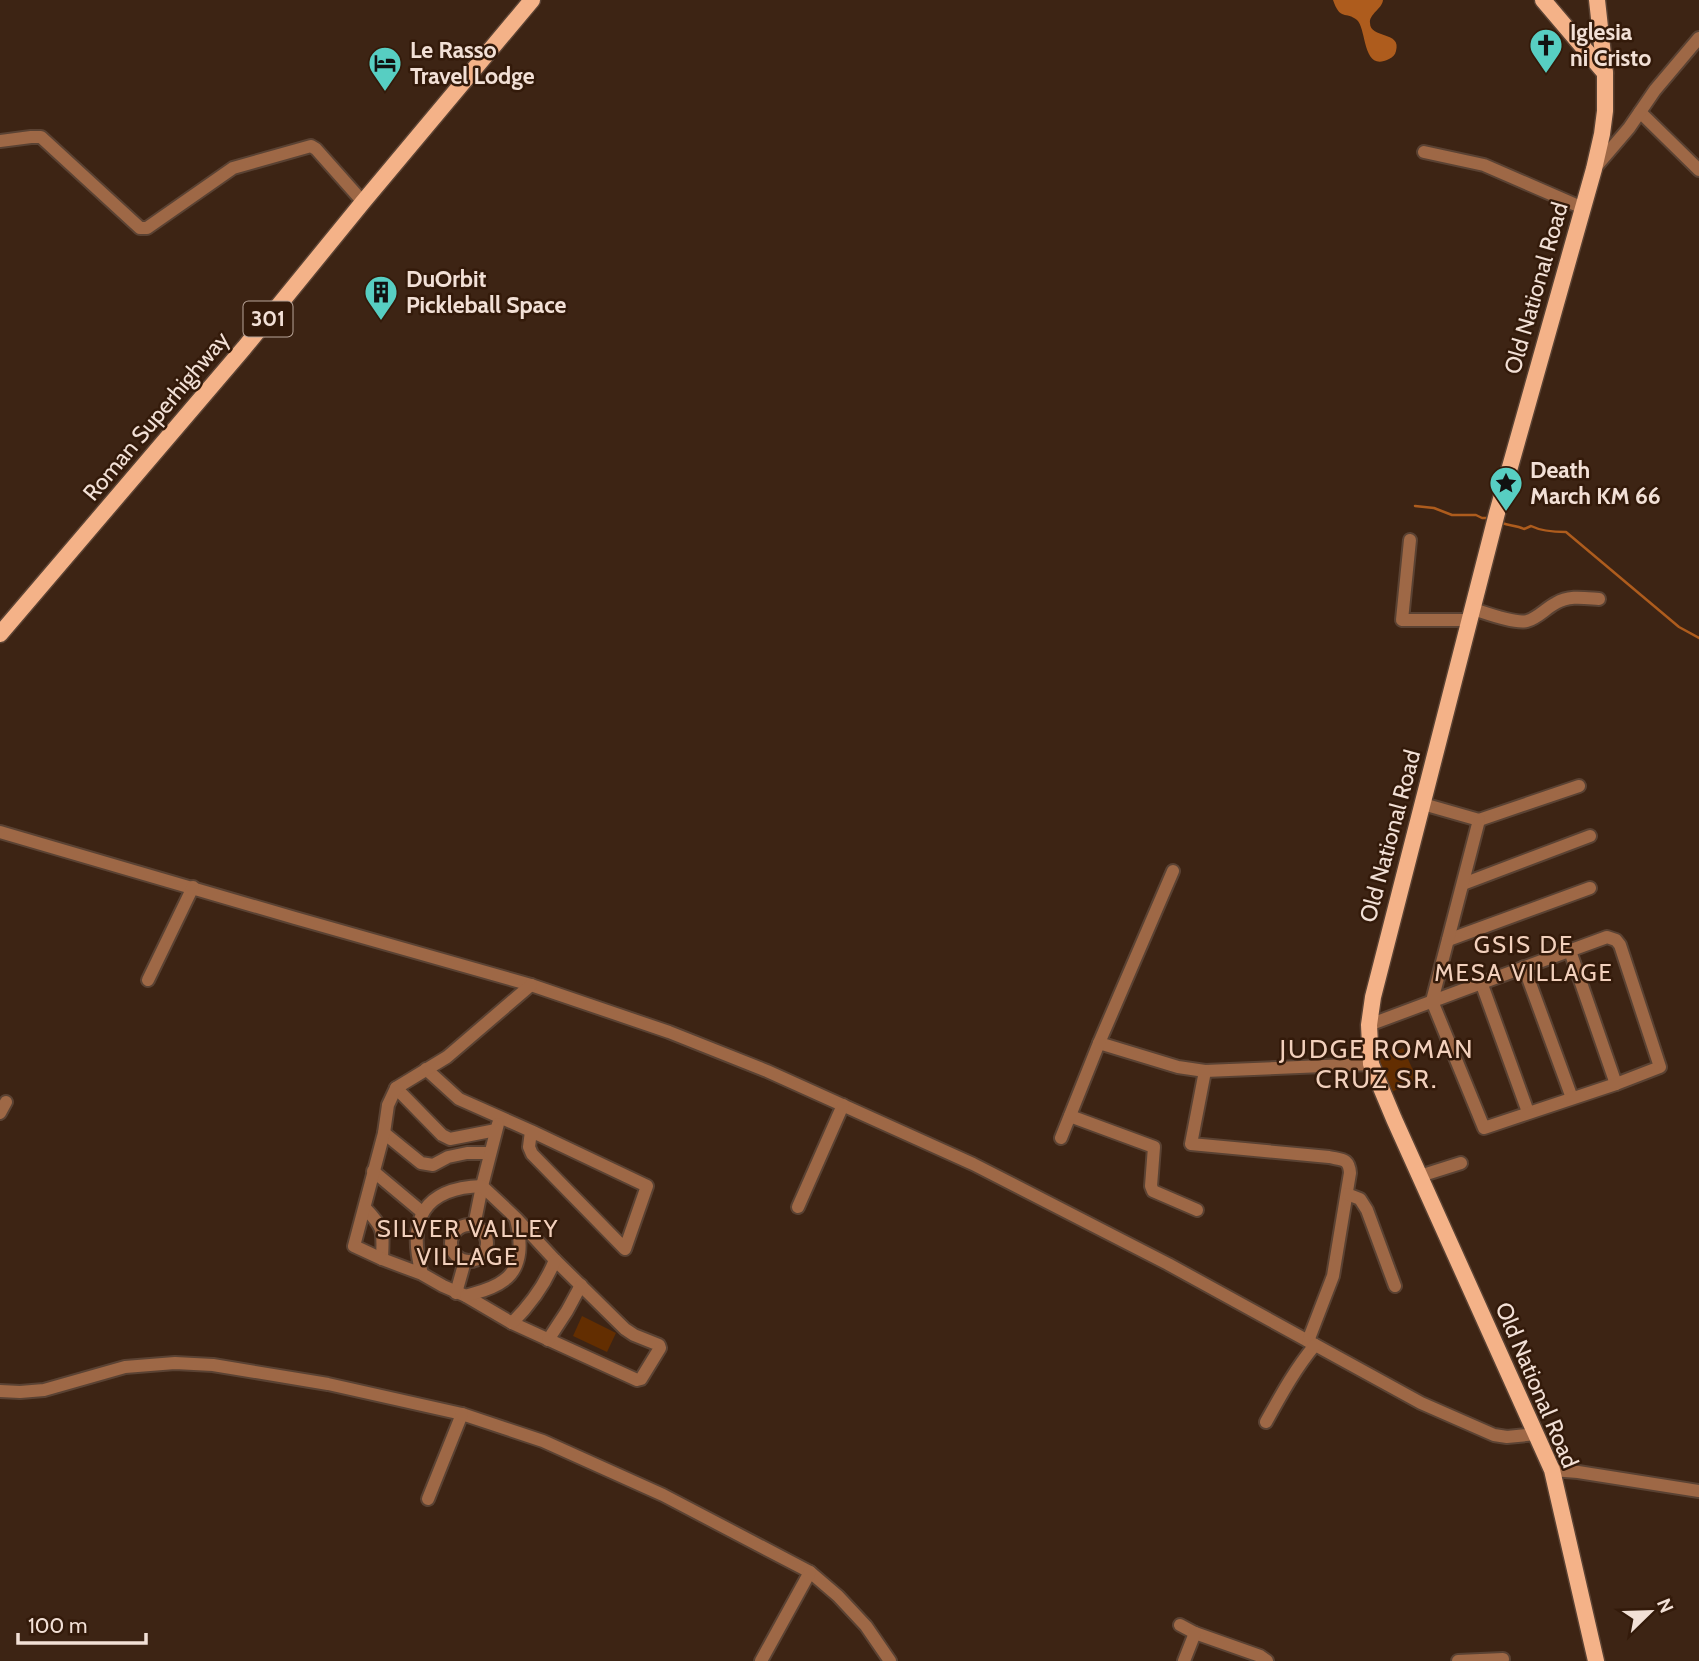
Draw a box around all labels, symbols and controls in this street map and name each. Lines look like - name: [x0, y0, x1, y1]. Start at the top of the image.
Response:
- place label: Iglesia ni Cristo: [1570, 18, 1651, 72]
- church icon: Iglesia ni Cristo: [1527, 26, 1565, 75]
- place label: Le Rasso Travel Lodge: [410, 36, 535, 90]
- hotel icon: Le Rasso Travel Lodge: [366, 44, 404, 93]
- street label: Old National Road: [1498, 199, 1574, 377]
- place label: DuOrbit Pickleball Space: [406, 265, 567, 319]
- building icon: DuOrbit Pickleball Space: [362, 273, 400, 322]
- road number: 301: [244, 302, 292, 336]
- street label: Roman Superhighway: [77, 325, 235, 506]
- place label: Death March KM 66: [1530, 456, 1661, 510]
- place icon: Death March KM 66: [1487, 464, 1525, 513]
- street label: Old National Road: [1354, 747, 1426, 925]
- district label: GSIS DE MESA VILLAGE: [1434, 930, 1614, 987]
- district label: JUDGE ROMAN CRUZ SR.: [1278, 1033, 1475, 1095]
- district label: SILVER VALLEY VILLAGE: [377, 1214, 559, 1271]
- street label: Old National Road: [1489, 1298, 1585, 1472]
- north arrow: [1615, 1577, 1685, 1647]
- text: N: [1652, 1595, 1678, 1616]
- scale bar: [18, 1602, 145, 1646]
- text: 100 m: [28, 1613, 87, 1638]

